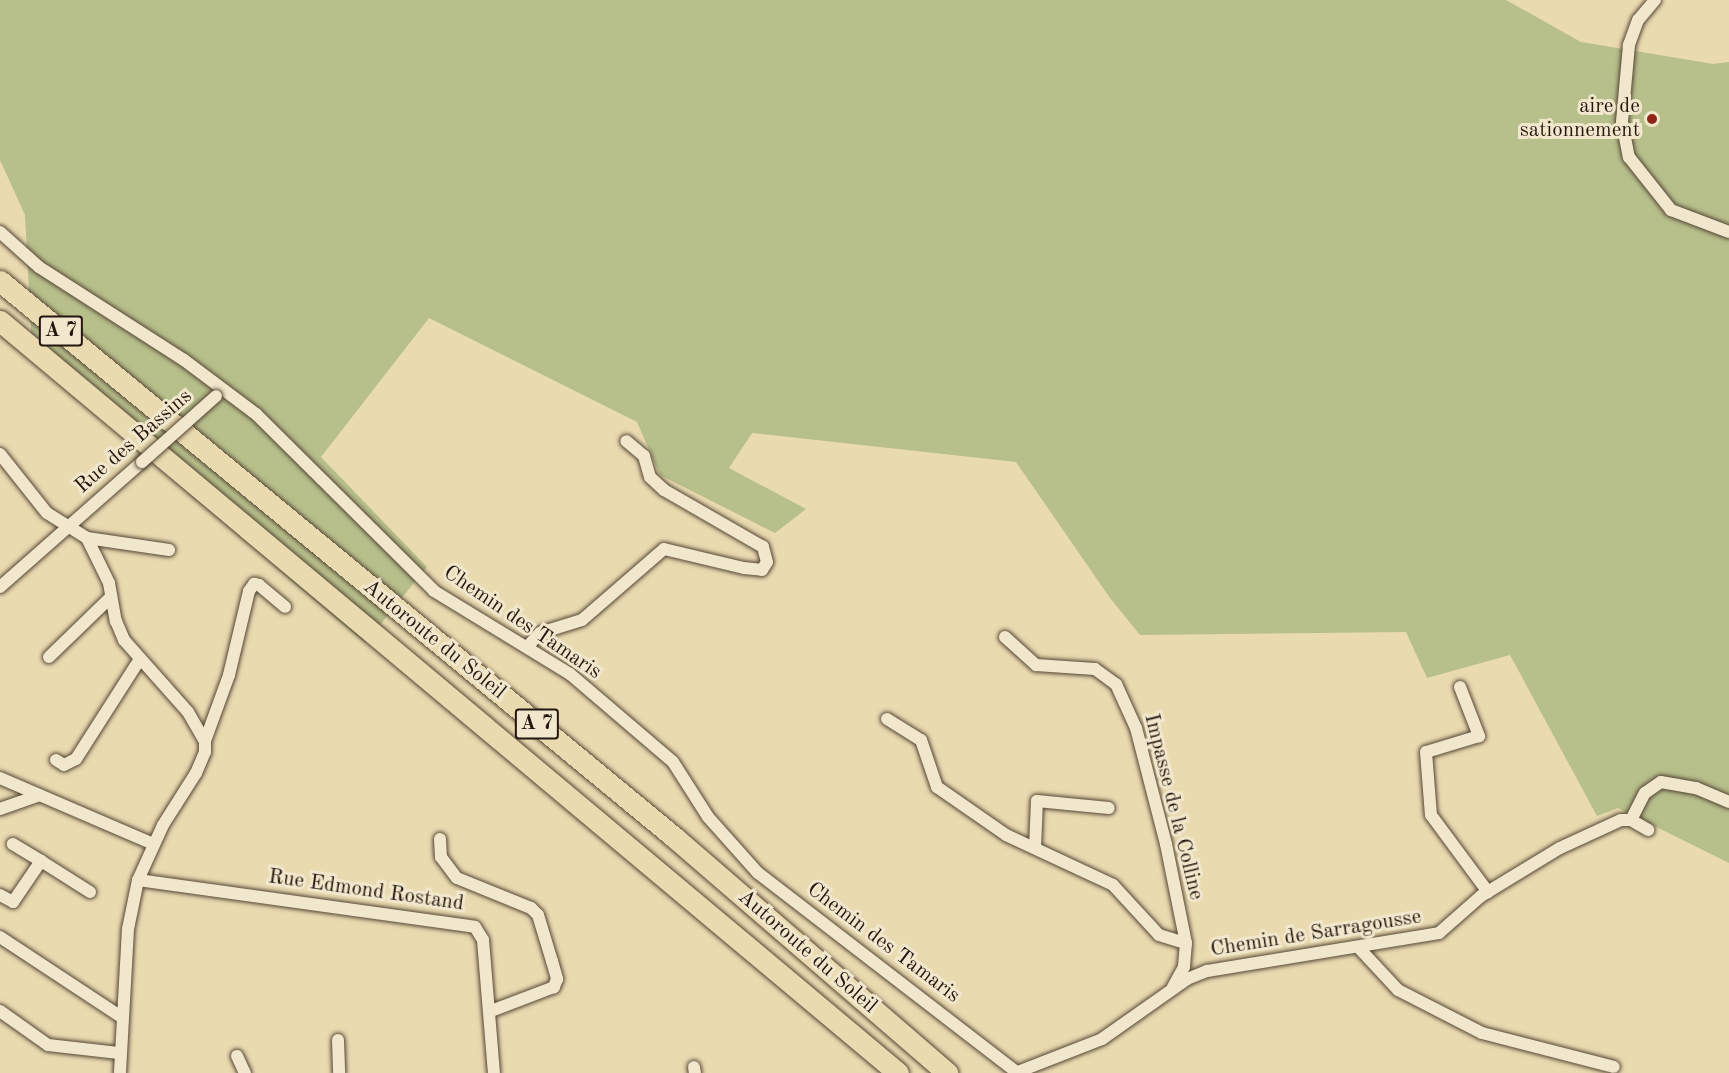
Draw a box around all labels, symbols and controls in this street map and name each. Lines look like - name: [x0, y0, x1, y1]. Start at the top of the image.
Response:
- place label: aire de sationnement: [1520, 94, 1640, 144]
- marker: aire de sationnement: [1645, 112, 1659, 126]
- road number: A 7: [38, 314, 84, 348]
- street label: Rue des Bassins: [70, 384, 198, 500]
- street label: Chemin des Tamaris: [438, 561, 606, 685]
- street label: Autoroute du Soleil: [358, 575, 510, 705]
- road number: A 7: [514, 707, 560, 741]
- street label: Impasse de la Colline: [1138, 711, 1208, 903]
- street label: Rue Edmond Rostand: [267, 865, 465, 917]
- street label: Chemin des Tamaris: [802, 877, 964, 1009]
- street label: Autoroute du Soleil: [732, 885, 882, 1019]
- street label: Chemin de Sarragousse: [1209, 905, 1423, 963]

